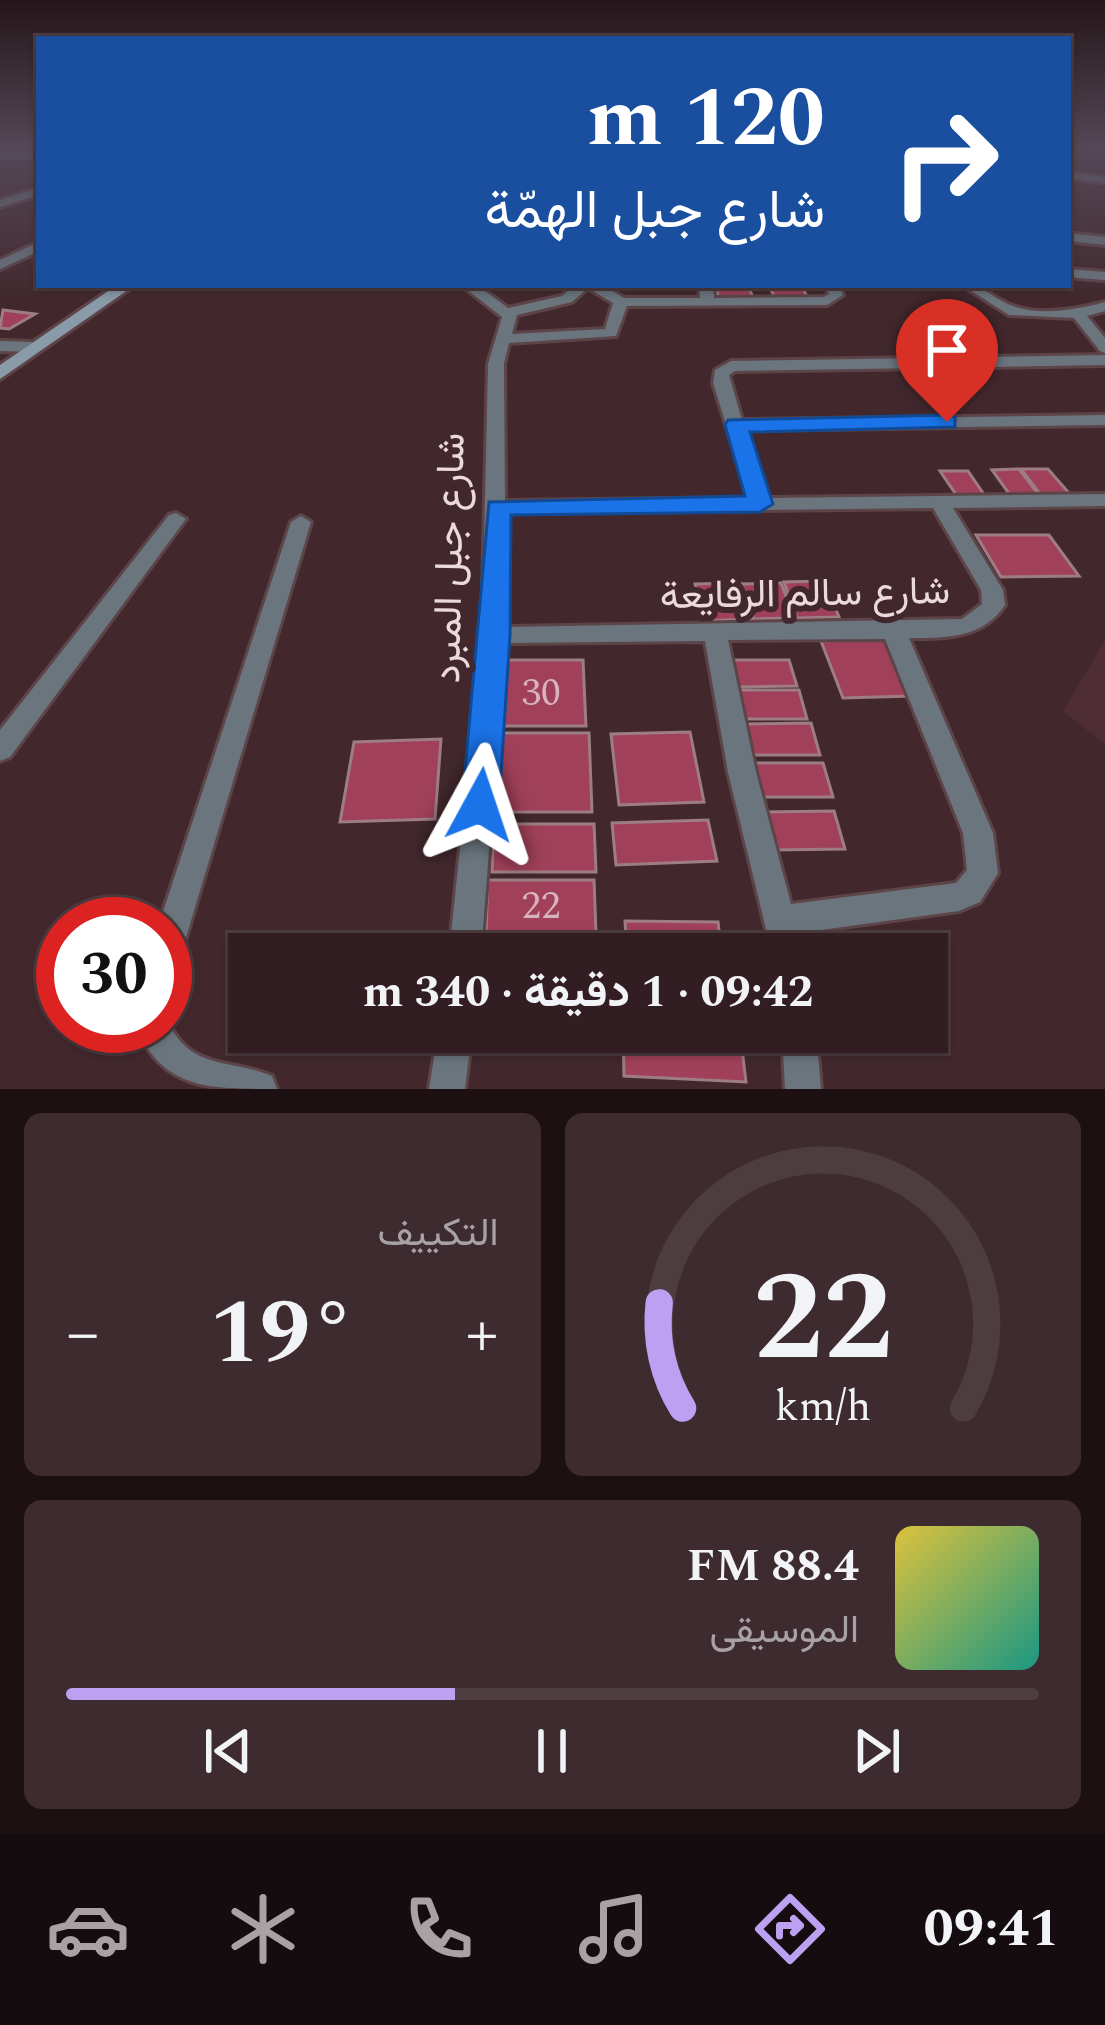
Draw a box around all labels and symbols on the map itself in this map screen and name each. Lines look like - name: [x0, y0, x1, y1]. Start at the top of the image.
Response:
- pin: [896, 299, 998, 422]
- street label: شارع جبل المبرد: [418, 432, 482, 684]
- street label: شارع سالم الرفايعة: [659, 562, 951, 626]
- house number: 30: [521, 664, 561, 723]
- position arrow: [417, 742, 543, 868]
- house number: 22: [521, 877, 561, 936]
- speed limit sign: 30: [36, 897, 192, 1053]

